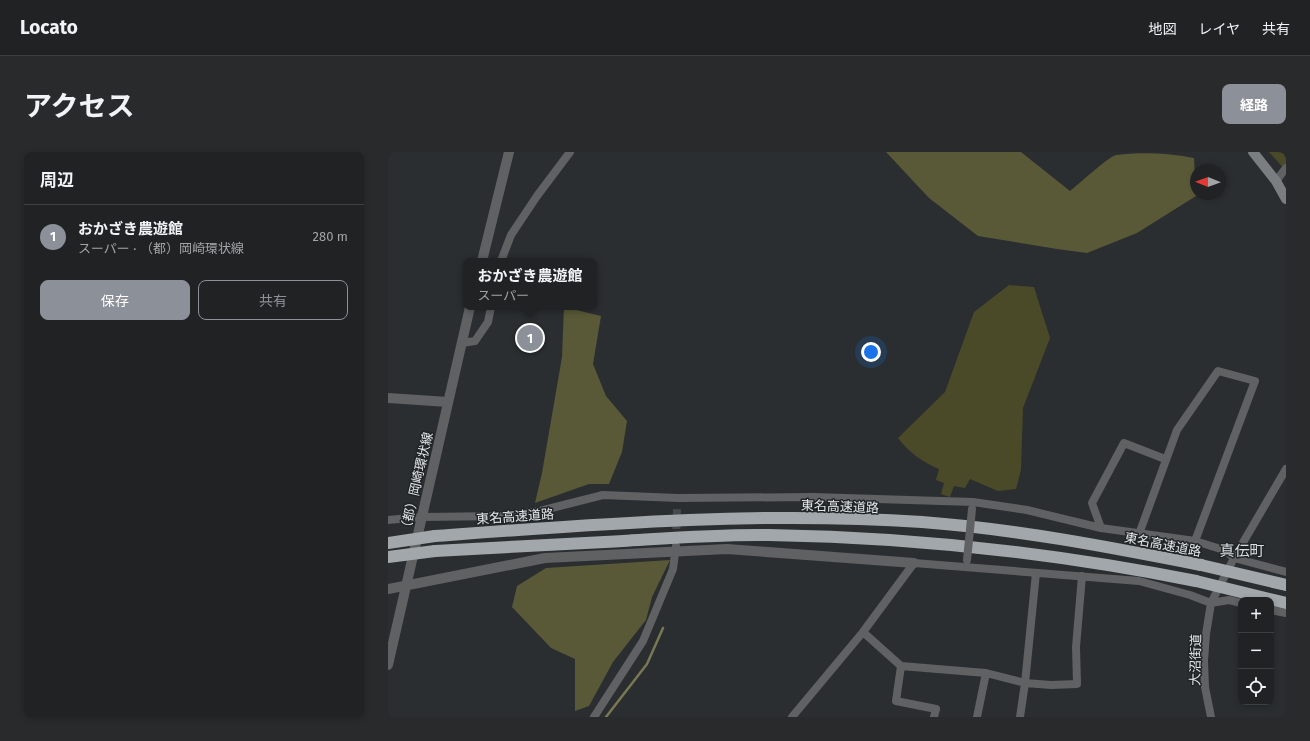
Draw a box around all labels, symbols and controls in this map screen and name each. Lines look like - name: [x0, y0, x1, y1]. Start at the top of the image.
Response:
- text: Locato: [20, 16, 78, 39]
- text: 地図: [1148, 21, 1176, 38]
- text: レイヤ: [1198, 21, 1240, 38]
- text: 共有: [1262, 21, 1290, 38]
- button: 経路: [1222, 84, 1286, 124]
- text: アクセス: [24, 90, 135, 123]
- north arrow: [1190, 164, 1226, 200]
- text: 周辺: [40, 170, 74, 191]
- text: おかざき農遊館: [78, 220, 183, 238]
- text: 1: [50, 229, 56, 244]
- text: 280 m: [313, 229, 348, 244]
- text: スーパー · （都）岡崎環状線: [78, 241, 244, 256]
- popup: [463, 258, 597, 310]
- text: おかざき農遊館: [477, 267, 583, 285]
- button: 保存: [40, 280, 190, 320]
- button: 共有: [198, 280, 348, 320]
- text: スーパー: [477, 288, 529, 303]
- pin: 1: [517, 323, 543, 353]
- your location: [861, 342, 881, 362]
- street label: （都）岡崎環状線: [397, 431, 435, 535]
- street label: 東名高速道路: [801, 498, 879, 515]
- street label: 東名高速道路: [476, 506, 554, 527]
- street label: 東名高速道路: [1123, 530, 1203, 559]
- district label: 真伝町: [1219, 542, 1265, 560]
- map controls: [1238, 597, 1274, 705]
- button: +: [1238, 597, 1274, 633]
- button: −: [1238, 633, 1274, 669]
- street label: 大沼街道: [1188, 634, 1203, 686]
- button: locate: [1238, 669, 1274, 705]

